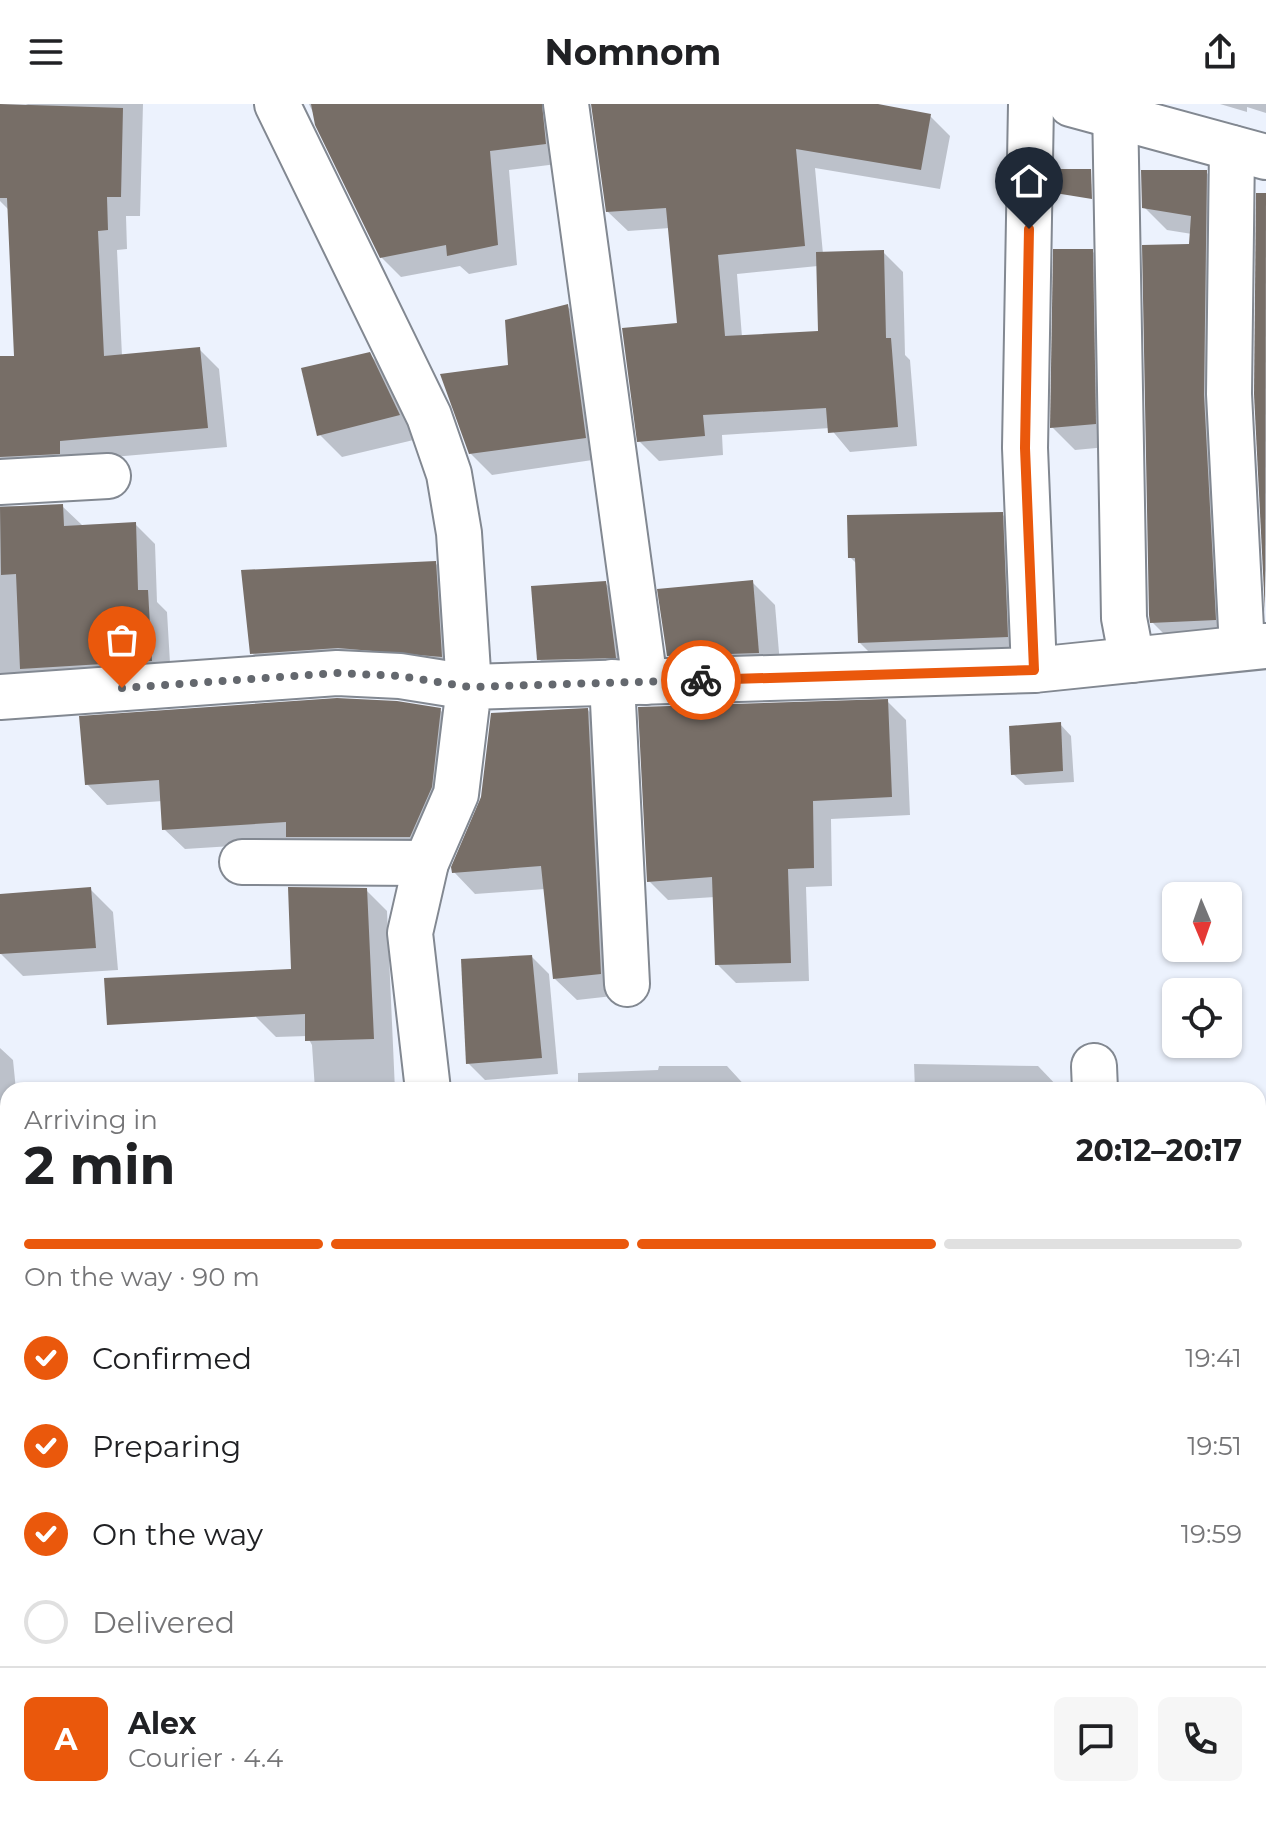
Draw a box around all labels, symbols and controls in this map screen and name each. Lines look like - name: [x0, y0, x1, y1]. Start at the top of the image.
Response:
- icon: menu: [24, 30, 68, 74]
- text: Nomnom: [545, 30, 721, 74]
- icon: share: [1198, 30, 1242, 74]
- pin: [995, 147, 1063, 229]
- icon: home: [1007, 159, 1051, 203]
- pin: [88, 606, 156, 688]
- icon: bag: [100, 618, 144, 662]
- courier: [661, 640, 741, 720]
- icon: bike: [679, 658, 723, 702]
- north arrow: [1162, 882, 1242, 962]
- map controls: [1162, 882, 1242, 1058]
- button: locate: [1162, 978, 1242, 1058]
- text: Arriving in: [24, 1104, 158, 1136]
- text: 20:12–20:17: [1076, 1132, 1242, 1169]
- text: 2 min: [24, 1134, 176, 1197]
- text: On the way · 90 m: [24, 1261, 260, 1293]
- icon: check: [24, 1336, 68, 1380]
- text: Confirmed: [92, 1340, 252, 1377]
- text: 19:41: [1185, 1342, 1242, 1374]
- icon: check: [24, 1424, 68, 1468]
- text: Preparing: [92, 1428, 241, 1465]
- text: 19:51: [1187, 1430, 1242, 1462]
- icon: check: [24, 1512, 68, 1556]
- text: On the way: [92, 1516, 263, 1553]
- text: 19:59: [1181, 1518, 1242, 1550]
- text: Delivered: [92, 1604, 235, 1641]
- button: chat: [1054, 1697, 1138, 1781]
- button: phone: [1158, 1697, 1242, 1781]
- text: Alex: [128, 1705, 196, 1742]
- text: A: [55, 1721, 77, 1758]
- text: Courier · 4.4: [128, 1742, 283, 1774]

